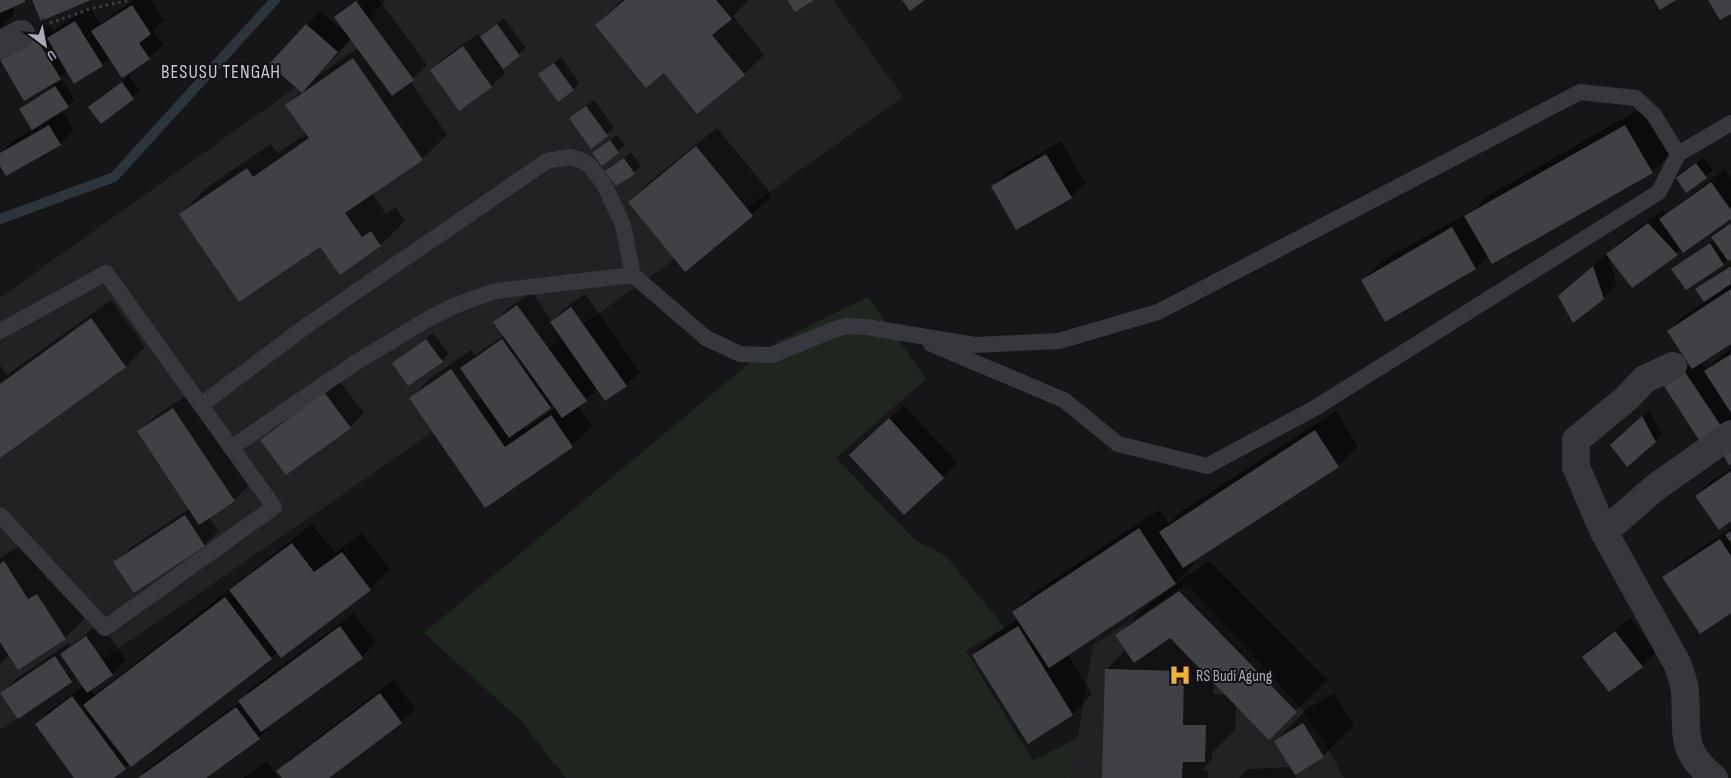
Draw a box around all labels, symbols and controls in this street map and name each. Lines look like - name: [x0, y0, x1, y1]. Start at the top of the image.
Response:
- north arrow: [20, 20, 70, 70]
- text: U: [44, 46, 59, 65]
- district label: BESUSU TENGAH: [161, 61, 281, 84]
- hospital icon: RS Budi Agung: [1167, 662, 1193, 688]
- place label: RS Budi Agung: [1196, 667, 1272, 686]

